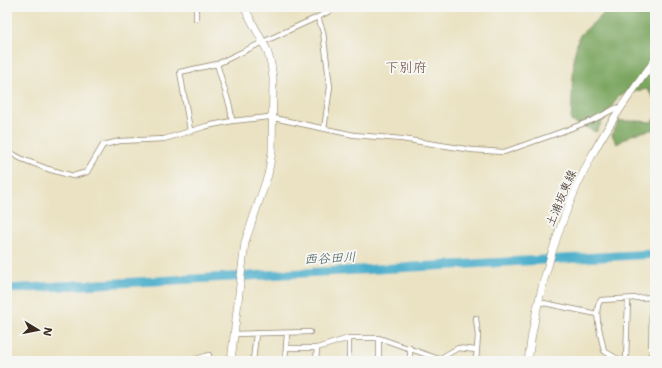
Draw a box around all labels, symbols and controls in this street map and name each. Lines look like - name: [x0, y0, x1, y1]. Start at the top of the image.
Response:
- district label: 下別府: [385, 58, 427, 76]
- street label: 土浦坂東線: [542, 167, 580, 229]
- water label: 西谷田川: [304, 248, 356, 268]
- north arrow: [18, 310, 58, 350]
- text: N: [39, 326, 55, 338]

